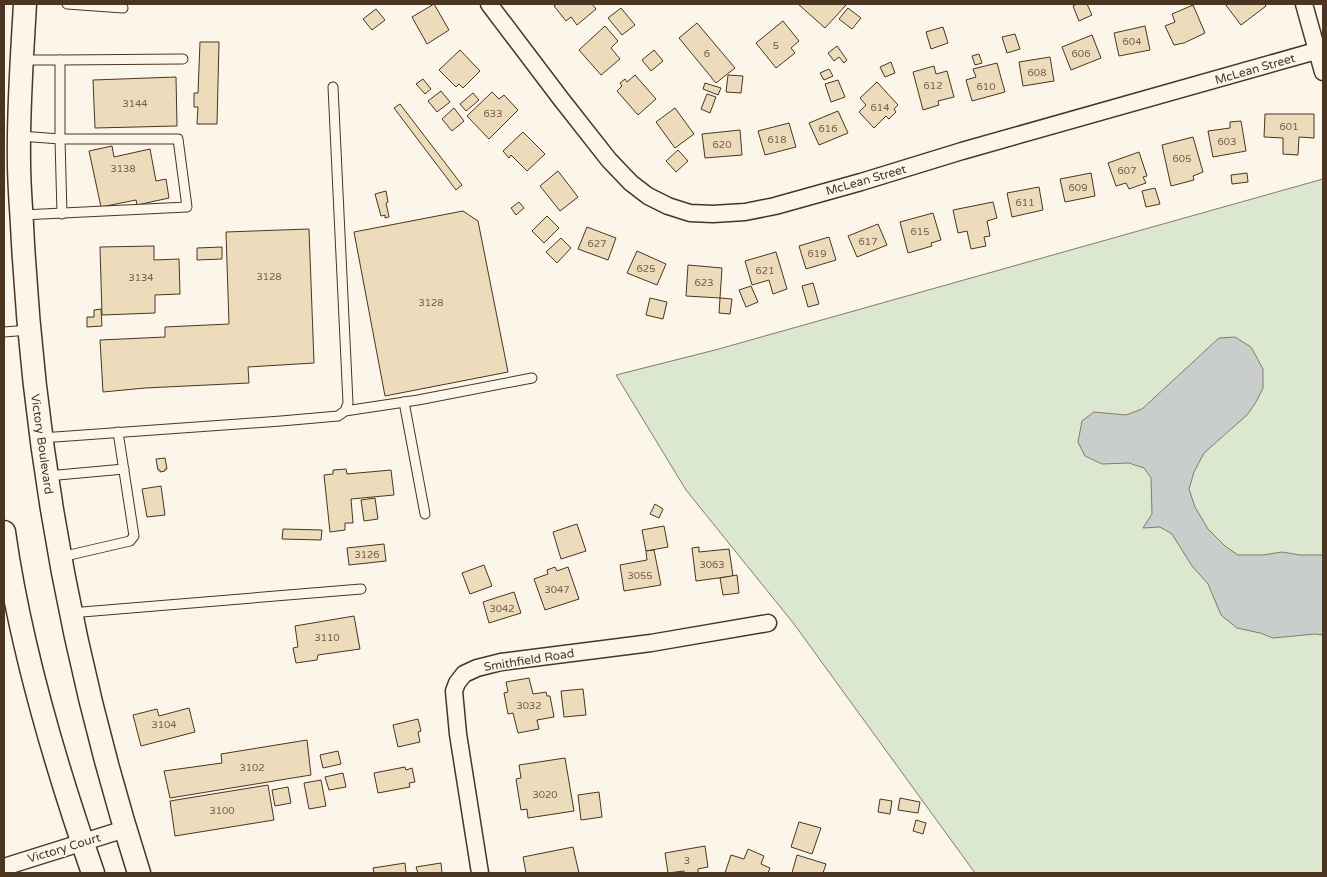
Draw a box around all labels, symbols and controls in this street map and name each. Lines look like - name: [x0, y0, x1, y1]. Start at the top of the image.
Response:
- house number: 604: [1123, 36, 1141, 48]
- house number: 5: [773, 40, 779, 52]
- house number: 6: [704, 48, 710, 60]
- house number: 606: [1072, 48, 1090, 60]
- street label: McLean Street: [1213, 51, 1297, 87]
- house number: 608: [1028, 67, 1046, 79]
- house number: 612: [924, 80, 942, 92]
- house number: 610: [977, 81, 995, 93]
- house number: 3144: [122, 98, 148, 110]
- house number: 614: [871, 102, 889, 114]
- house number: 633: [484, 108, 502, 120]
- house number: 601: [1280, 121, 1298, 133]
- house number: 616: [819, 123, 837, 135]
- house number: 618: [768, 134, 786, 146]
- house number: 603: [1218, 136, 1236, 148]
- house number: 620: [713, 139, 731, 151]
- house number: 605: [1173, 153, 1191, 165]
- street label: McLean Street: [824, 162, 908, 198]
- house number: 3138: [110, 163, 136, 175]
- house number: 607: [1118, 165, 1136, 177]
- house number: 609: [1069, 182, 1087, 194]
- house number: 611: [1016, 197, 1034, 209]
- house number: 615: [911, 226, 929, 238]
- house number: 617: [859, 236, 877, 248]
- house number: 627: [588, 238, 606, 250]
- house number: 619: [808, 248, 826, 260]
- house number: 625: [637, 263, 655, 275]
- house number: 621: [756, 265, 774, 277]
- house number: 3128: [256, 271, 282, 283]
- house number: 3134: [128, 272, 154, 284]
- house number: 623: [695, 277, 713, 289]
- house number: 3128: [418, 297, 444, 309]
- street label: Victory Boulevard: [28, 393, 56, 495]
- house number: 3126: [354, 549, 380, 561]
- house number: 3063: [699, 559, 725, 571]
- house number: 3055: [627, 570, 653, 582]
- house number: 3047: [544, 584, 570, 596]
- house number: 3042: [489, 603, 515, 615]
- house number: 3110: [314, 632, 340, 644]
- street label: Smithfield Road: [483, 646, 575, 674]
- house number: 3032: [516, 700, 542, 712]
- house number: 3104: [151, 719, 177, 731]
- house number: 3102: [239, 762, 265, 774]
- house number: 3020: [532, 789, 558, 801]
- house number: 3100: [209, 805, 235, 817]
- street label: Victory Court: [26, 830, 103, 866]
- house number: 3: [684, 855, 690, 867]

